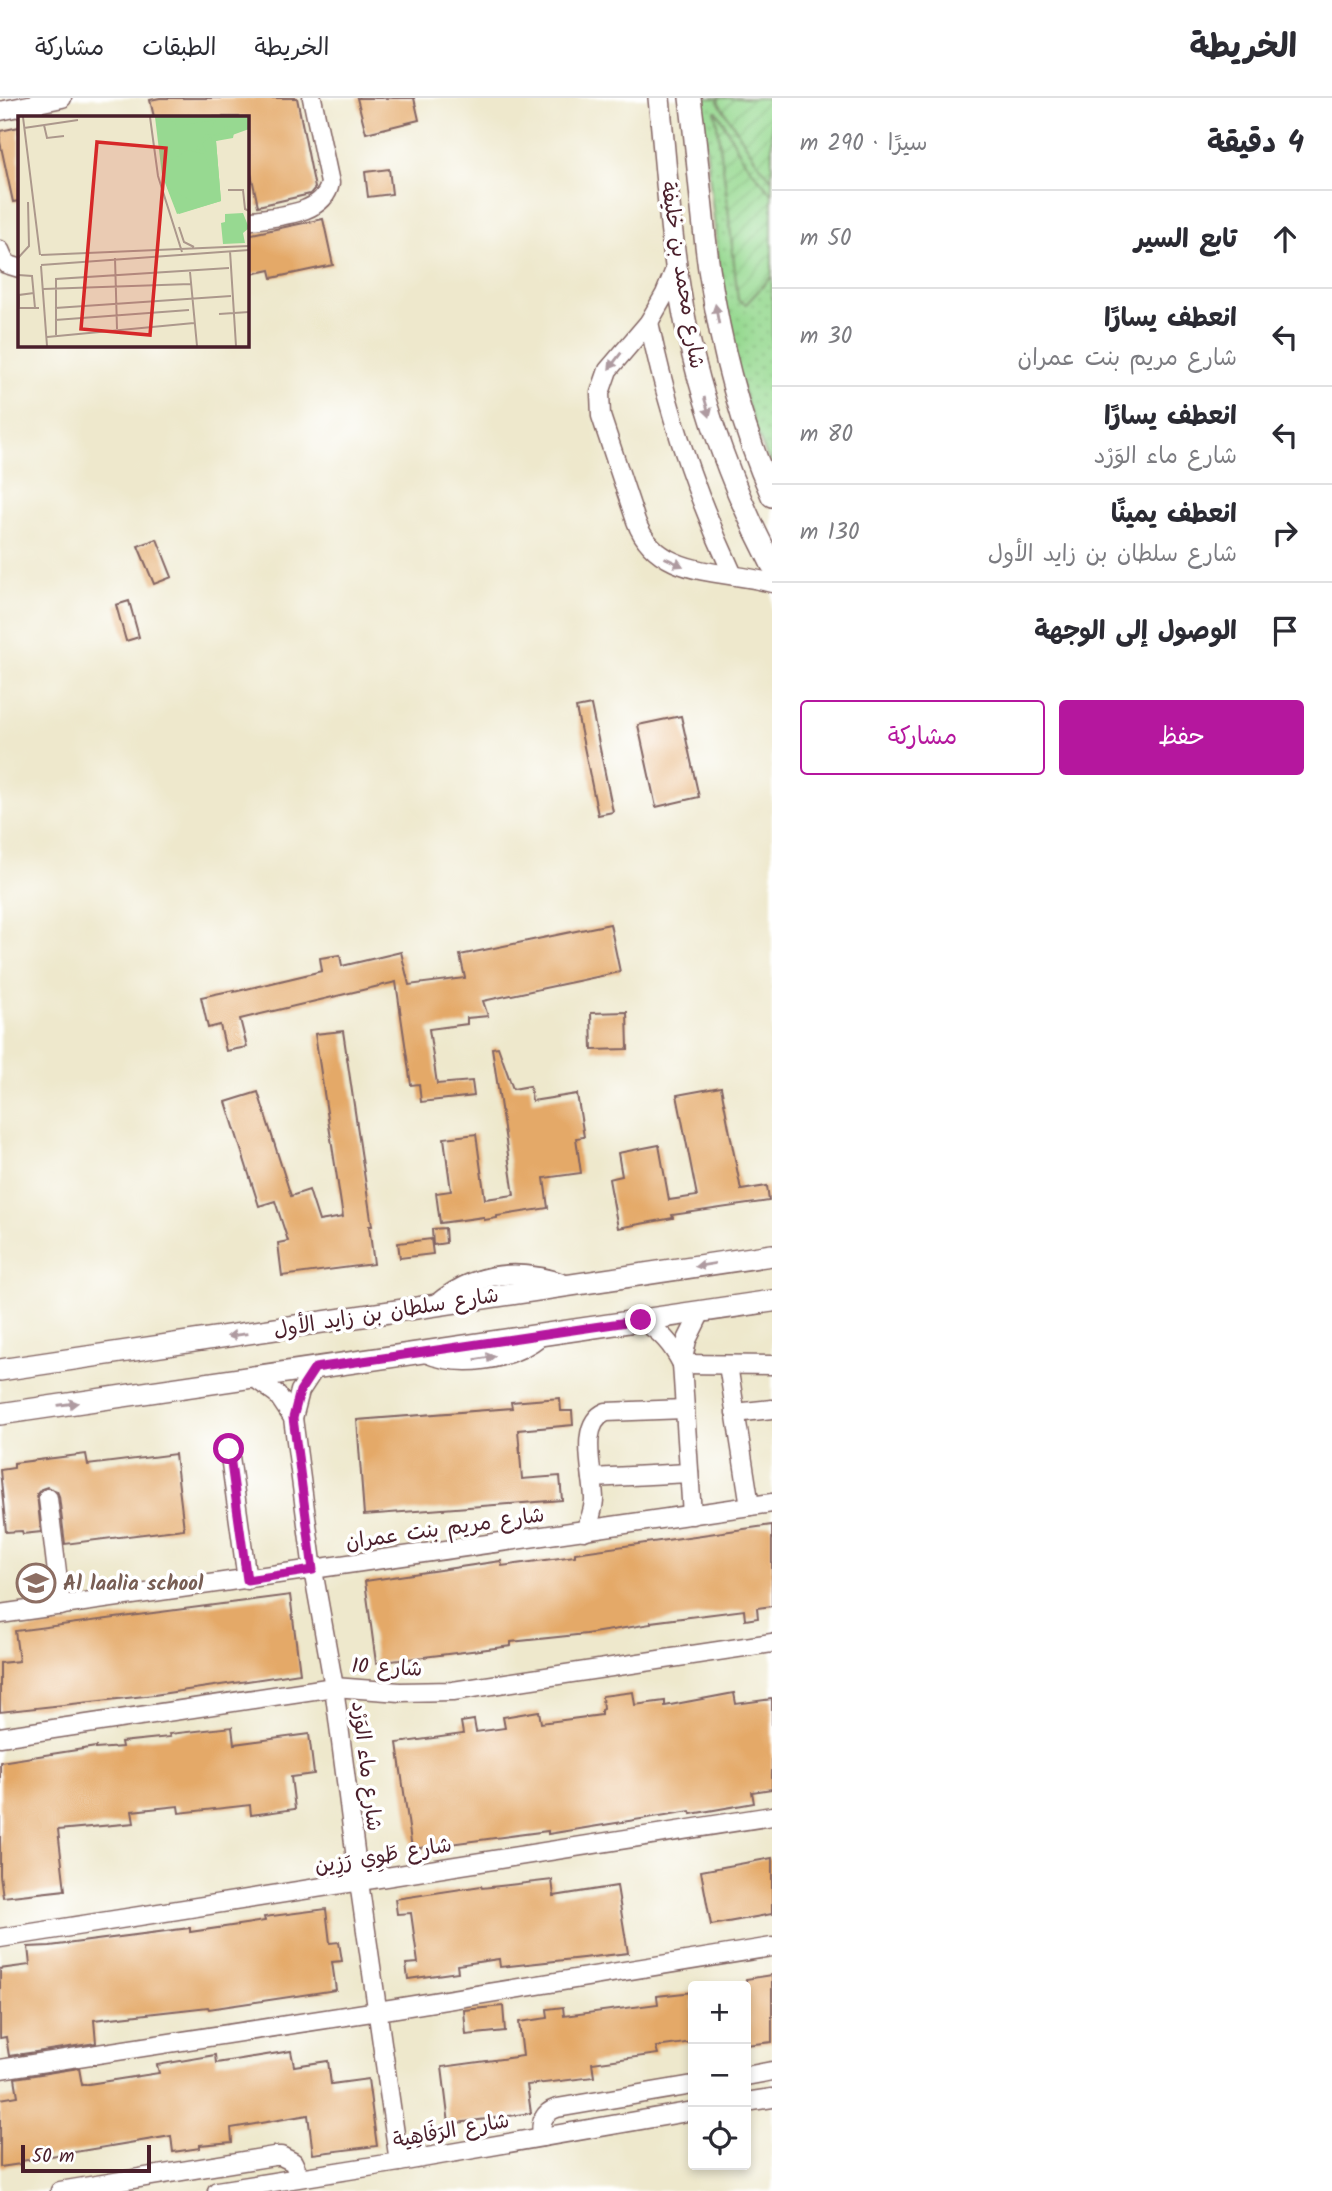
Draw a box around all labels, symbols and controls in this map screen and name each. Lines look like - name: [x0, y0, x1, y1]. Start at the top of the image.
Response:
- text: الخريطة: [1190, 22, 1297, 75]
- text: مشاركة: [35, 29, 104, 68]
- text: الطبقات: [142, 29, 217, 68]
- text: الخريطة: [255, 29, 329, 68]
- inset map: [18, 116, 248, 346]
- text: 4 دقيقة: [1207, 120, 1304, 168]
- text: سيرًا · 290 m: [800, 126, 928, 162]
- street label: شارع محمد بن خليفة: [650, 179, 713, 371]
- text: تابع السير: [1134, 219, 1237, 261]
- icon: ahead: [1266, 220, 1304, 258]
- text: 50 m: [800, 221, 851, 257]
- text: انعطف يسارًا: [1104, 298, 1237, 340]
- one-way arrow: [712, 303, 723, 325]
- icon: left: [1266, 318, 1304, 356]
- text: 30 m: [800, 319, 852, 355]
- text: شارع مريم بنت عمران: [1018, 341, 1237, 377]
- one-way arrow: [608, 352, 622, 370]
- text: انعطف يسارًا: [1104, 396, 1237, 438]
- one-way arrow: [702, 397, 712, 418]
- icon: left: [1266, 416, 1304, 454]
- text: 80 m: [800, 417, 853, 453]
- text: شارع ماء الوَرْد: [1094, 439, 1237, 475]
- text: انعطف يمينًا: [1111, 494, 1237, 536]
- icon: right: [1266, 514, 1304, 552]
- text: 130 m: [800, 515, 859, 551]
- text: شارع سلطان بن زايد الأول: [988, 537, 1237, 573]
- one-way arrow: [664, 556, 684, 568]
- text: الوصول إلى الوجهة: [1034, 611, 1237, 653]
- icon: arrive: [1266, 612, 1304, 650]
- button: مشاركة: [800, 700, 1045, 775]
- button: حفظ: [1059, 700, 1304, 775]
- one-way arrow: [693, 1260, 715, 1271]
- street label: شارع سلطان بن زايد الأول: [271, 1279, 501, 1348]
- route end: [625, 1304, 656, 1335]
- one-way arrow: [226, 1330, 248, 1341]
- one-way arrow: [474, 1352, 496, 1363]
- one-way arrow: [57, 1399, 79, 1410]
- route start: [213, 1433, 244, 1464]
- street label: شارع مريم بنت عمران: [344, 1499, 547, 1560]
- school or university icon: Al laalia school: [15, 1562, 57, 1604]
- place label: Al laalia school: [63, 1568, 204, 1601]
- street label: شارع 10: [351, 1650, 423, 1687]
- street label: شارع ماء الوَرْد: [341, 1699, 390, 1833]
- street label: شارع طَوِي رَزِين: [312, 1829, 454, 1884]
- map controls: [688, 1981, 751, 2170]
- button: +: [688, 1981, 751, 2044]
- button: −: [688, 2044, 751, 2107]
- street label: شارع الرَفَاهِية: [390, 2105, 512, 2158]
- button: locate: [688, 2107, 751, 2170]
- scale bar: [21, 2142, 150, 2174]
- text: 50 m: [32, 2142, 74, 2172]

